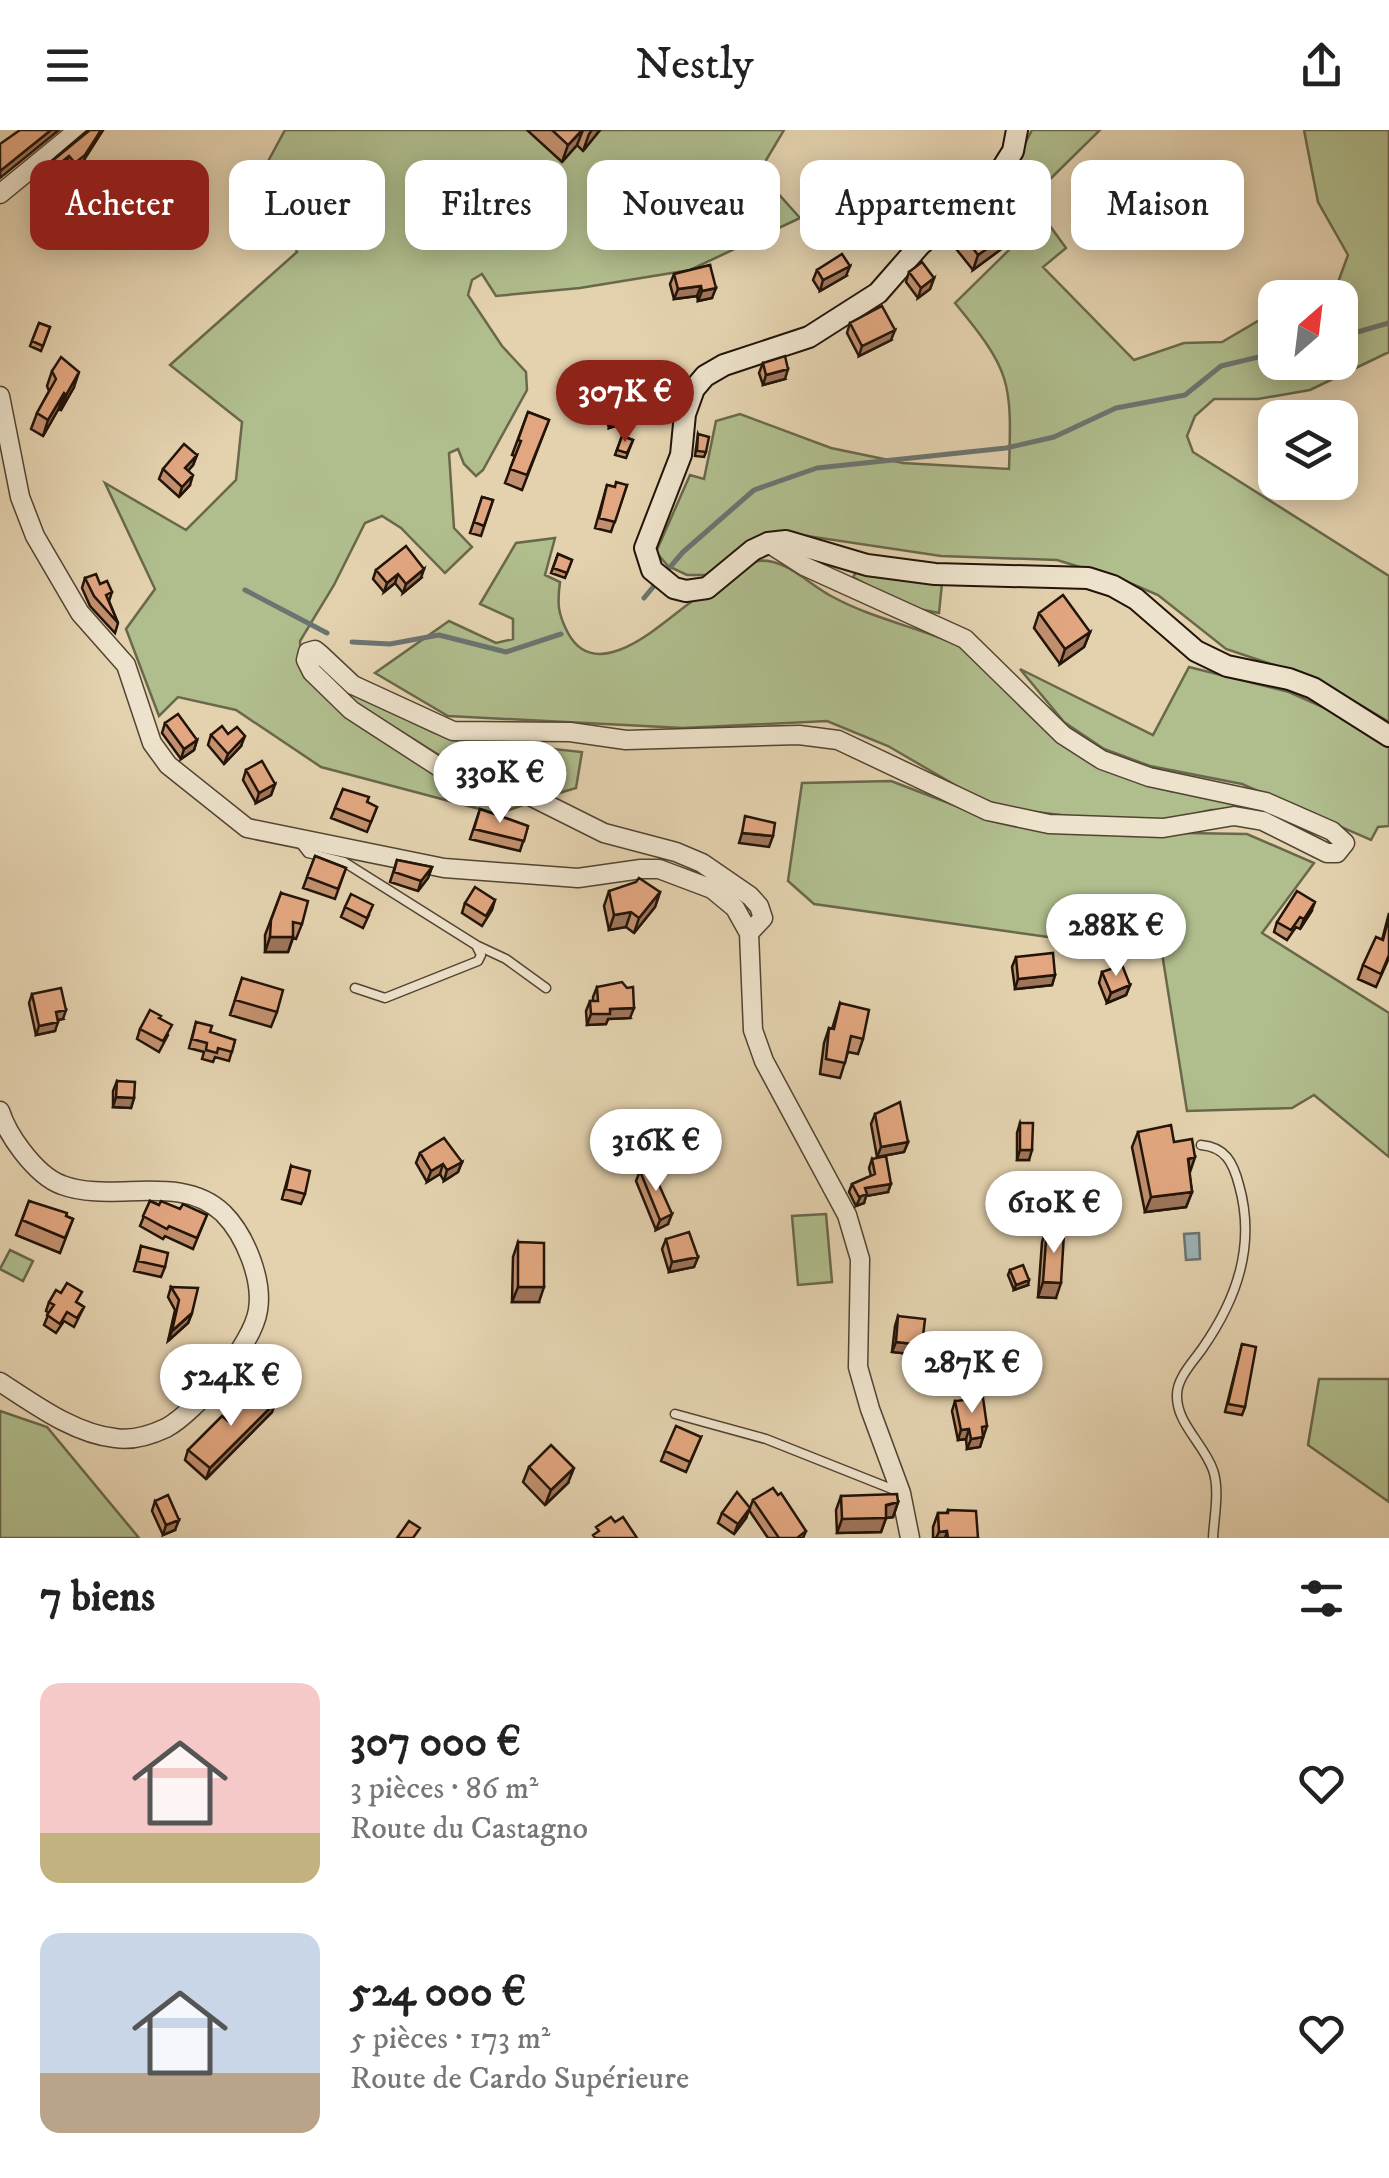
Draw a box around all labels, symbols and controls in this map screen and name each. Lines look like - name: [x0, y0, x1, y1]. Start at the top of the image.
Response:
- text: Nestly: [635, 37, 754, 93]
- icon: menu: [40, 38, 95, 93]
- icon: share: [1294, 38, 1349, 93]
- chip: Acheter: [30, 160, 209, 250]
- chip: Louer: [229, 160, 385, 250]
- chip: Filtres: [405, 160, 567, 250]
- chip: Nouveau: [587, 160, 780, 250]
- chip: Appartement: [800, 160, 1051, 250]
- chip: Maison: [1071, 160, 1244, 250]
- north arrow: [1258, 280, 1358, 380]
- map controls: [1258, 280, 1358, 500]
- pin: 307K €: [544, 360, 706, 445]
- text: 307K €: [578, 372, 672, 412]
- button: layers: [1258, 400, 1358, 500]
- pin: 330K €: [419, 741, 581, 826]
- text: 330K €: [455, 753, 545, 793]
- pin: 288K €: [1035, 894, 1197, 979]
- text: 288K €: [1068, 906, 1164, 946]
- pin: 316K €: [575, 1109, 737, 1194]
- text: 316K €: [612, 1121, 700, 1161]
- pin: 610K €: [973, 1171, 1135, 1256]
- text: 610K €: [1007, 1183, 1101, 1223]
- pin: 287K €: [891, 1331, 1053, 1416]
- text: 287K €: [924, 1343, 1020, 1383]
- pin: 524K €: [150, 1344, 312, 1429]
- text: 524K €: [182, 1356, 280, 1396]
- icon: filters: [1294, 1571, 1349, 1626]
- text: 7 biens: [40, 1572, 155, 1624]
- text: 307 000 €: [350, 1717, 521, 1769]
- icon: home: [120, 1723, 240, 1843]
- icon: heart: [1294, 1756, 1349, 1811]
- text: 3 pièces · 86 m²: [350, 1769, 538, 1809]
- text: Route du Castagno: [350, 1809, 588, 1849]
- text: 524 000 €: [350, 1967, 526, 2019]
- icon: home: [120, 1973, 240, 2093]
- icon: heart: [1294, 2006, 1349, 2061]
- text: 5 pièces · 173 m²: [350, 2019, 550, 2059]
- text: Route de Cardo Supérieure: [350, 2059, 689, 2099]

